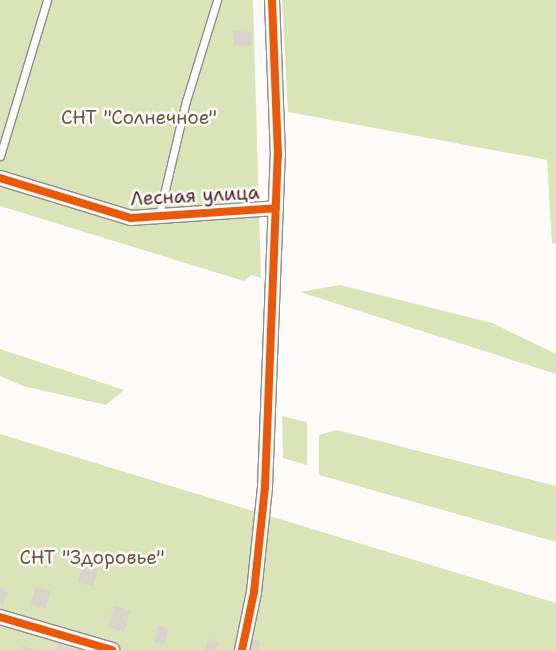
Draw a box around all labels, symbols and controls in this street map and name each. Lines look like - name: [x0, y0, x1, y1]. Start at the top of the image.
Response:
- park label: СНТ "Солнечное": [61, 107, 217, 129]
- street label: Лесная улица: [130, 181, 260, 211]
- park label: СНТ "Здоровье": [19, 547, 165, 569]

